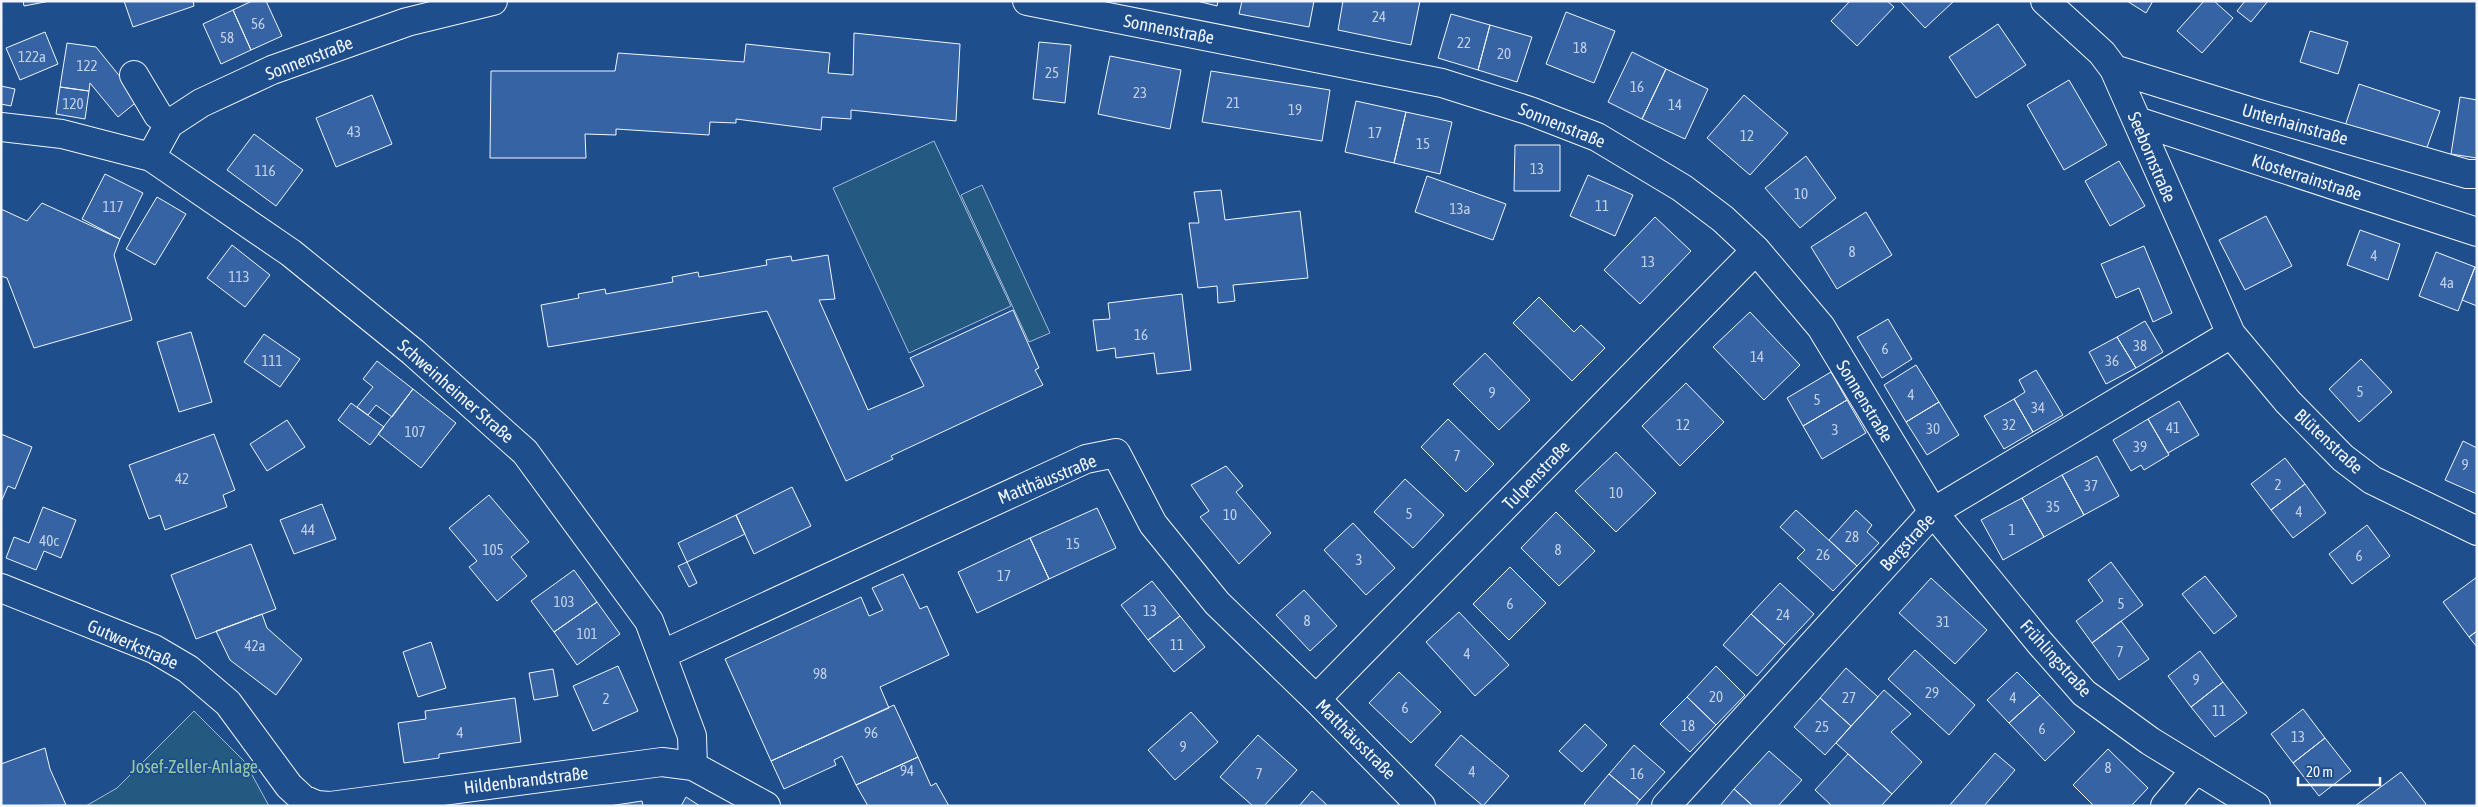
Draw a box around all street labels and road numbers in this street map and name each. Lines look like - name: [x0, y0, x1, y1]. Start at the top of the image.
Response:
- street label: Sonnenstraße: [1122, 10, 1216, 48]
- street label: Sonnenstraße: [262, 32, 356, 84]
- street label: Sonnenstraße: [1515, 98, 1609, 152]
- street label: Unterhainstraße: [2240, 99, 2350, 149]
- street label: Seebornstraße: [2124, 109, 2180, 205]
- street label: Klosterrainstraße: [2249, 149, 2365, 205]
- street label: Schweinheimer Straße: [394, 335, 518, 447]
- street label: Sonnenstraße: [1832, 356, 1898, 446]
- street label: Blütenstraße: [2291, 404, 2367, 478]
- street label: Tulpenstraße: [1498, 436, 1574, 514]
- street label: Matthäusstraße: [995, 450, 1099, 508]
- street label: Bergstraße: [1875, 509, 1939, 575]
- street label: Gutwerkstraße: [84, 615, 182, 673]
- street label: Frühlingstraße: [2016, 615, 2096, 701]
- street label: Matthäusstraße: [1312, 695, 1400, 783]
- street label: Hildenbrandstraße: [463, 762, 589, 798]

